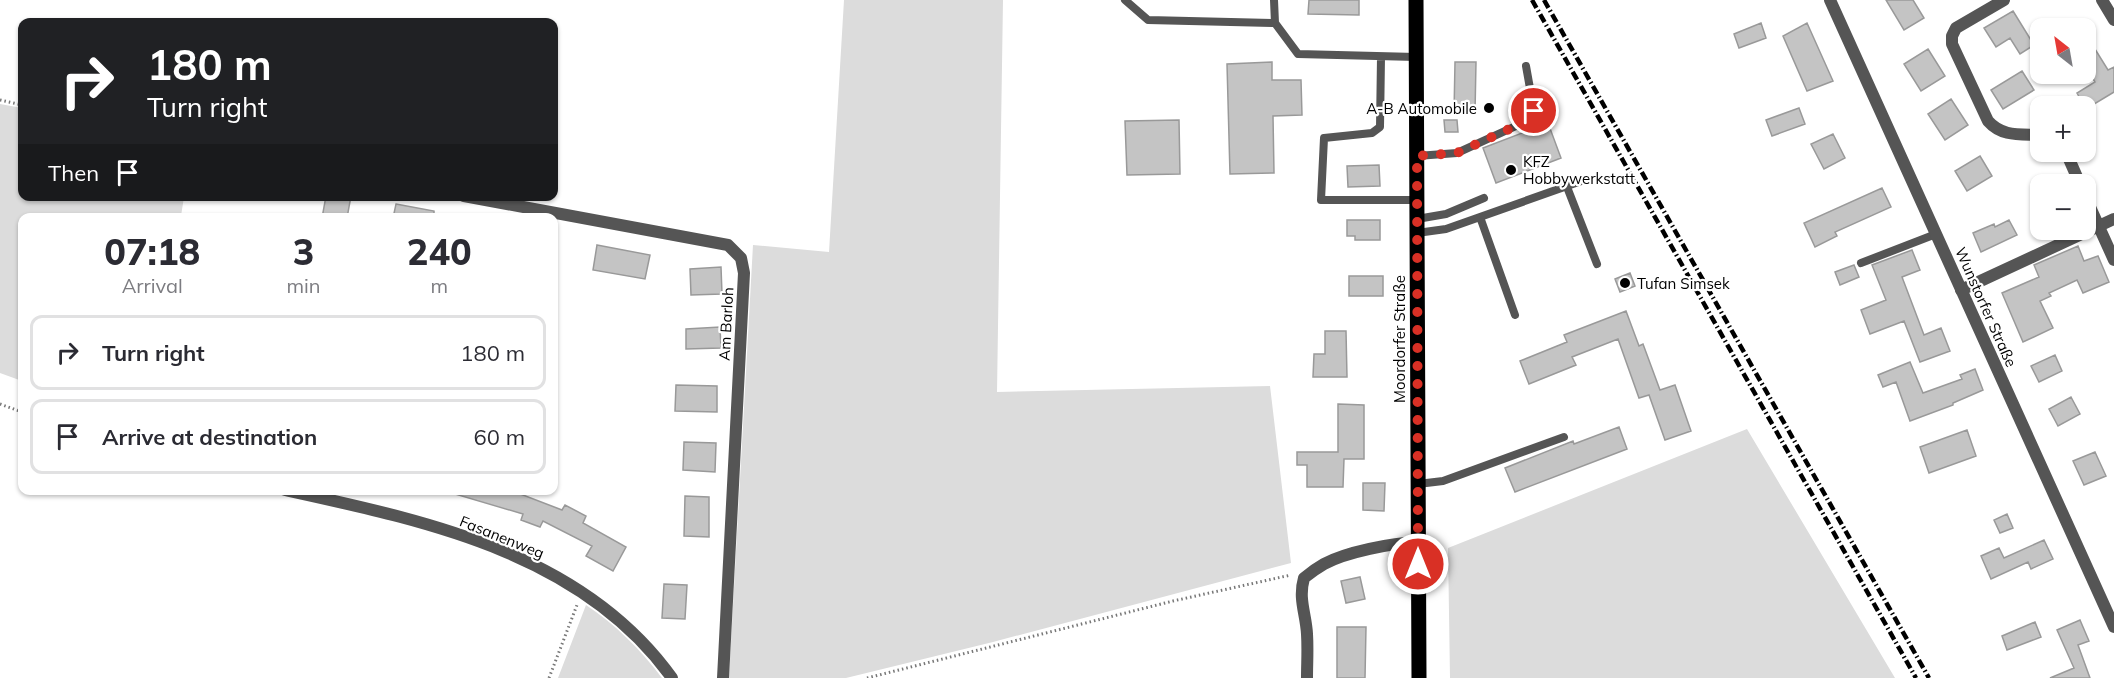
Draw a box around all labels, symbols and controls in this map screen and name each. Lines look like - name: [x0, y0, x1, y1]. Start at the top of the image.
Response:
- north arrow: [2030, 18, 2096, 84]
- map controls: [2030, 18, 2096, 240]
- text: 180 m: [147, 38, 272, 91]
- icon: right: [48, 42, 126, 120]
- pin: [1508, 85, 1559, 136]
- text: Turn right: [147, 90, 267, 124]
- icon: arrive: [1517, 94, 1550, 127]
- button: +: [2030, 96, 2096, 162]
- place label: A-B Automobile: [1366, 99, 1477, 118]
- marker: A-B Automobile: [1482, 101, 1496, 115]
- place label: KFZ Hobbywerkstatt: [1523, 152, 1635, 188]
- icon: arrive: [111, 156, 144, 189]
- text: Then: [48, 159, 99, 187]
- marker: KFZ Hobbywerkstatt: [1504, 163, 1518, 177]
- button: −: [2030, 174, 2096, 240]
- text: 07:18: [104, 229, 200, 274]
- text: 3: [293, 229, 314, 274]
- text: 240: [407, 229, 472, 274]
- street label: Wunstorfer Straße: [1951, 244, 2021, 370]
- text: Arrival: [122, 273, 183, 298]
- text: min: [286, 273, 321, 298]
- text: m: [430, 273, 448, 298]
- place label: Tufan Simsek: [1637, 274, 1730, 293]
- street label: Moordorfer Straße: [1390, 275, 1409, 403]
- marker: Tufan Simsek: [1618, 276, 1632, 290]
- street label: Am Barloh: [715, 287, 737, 361]
- icon: right: [51, 336, 84, 369]
- text: Turn right: [102, 339, 205, 367]
- text: 180 m: [460, 339, 525, 367]
- icon: arrive: [51, 420, 84, 453]
- text: Arrive at destination: [102, 423, 317, 451]
- text: 60 m: [474, 423, 525, 451]
- street label: Fasanenweg: [457, 511, 547, 563]
- position arrow: [1386, 532, 1450, 596]

